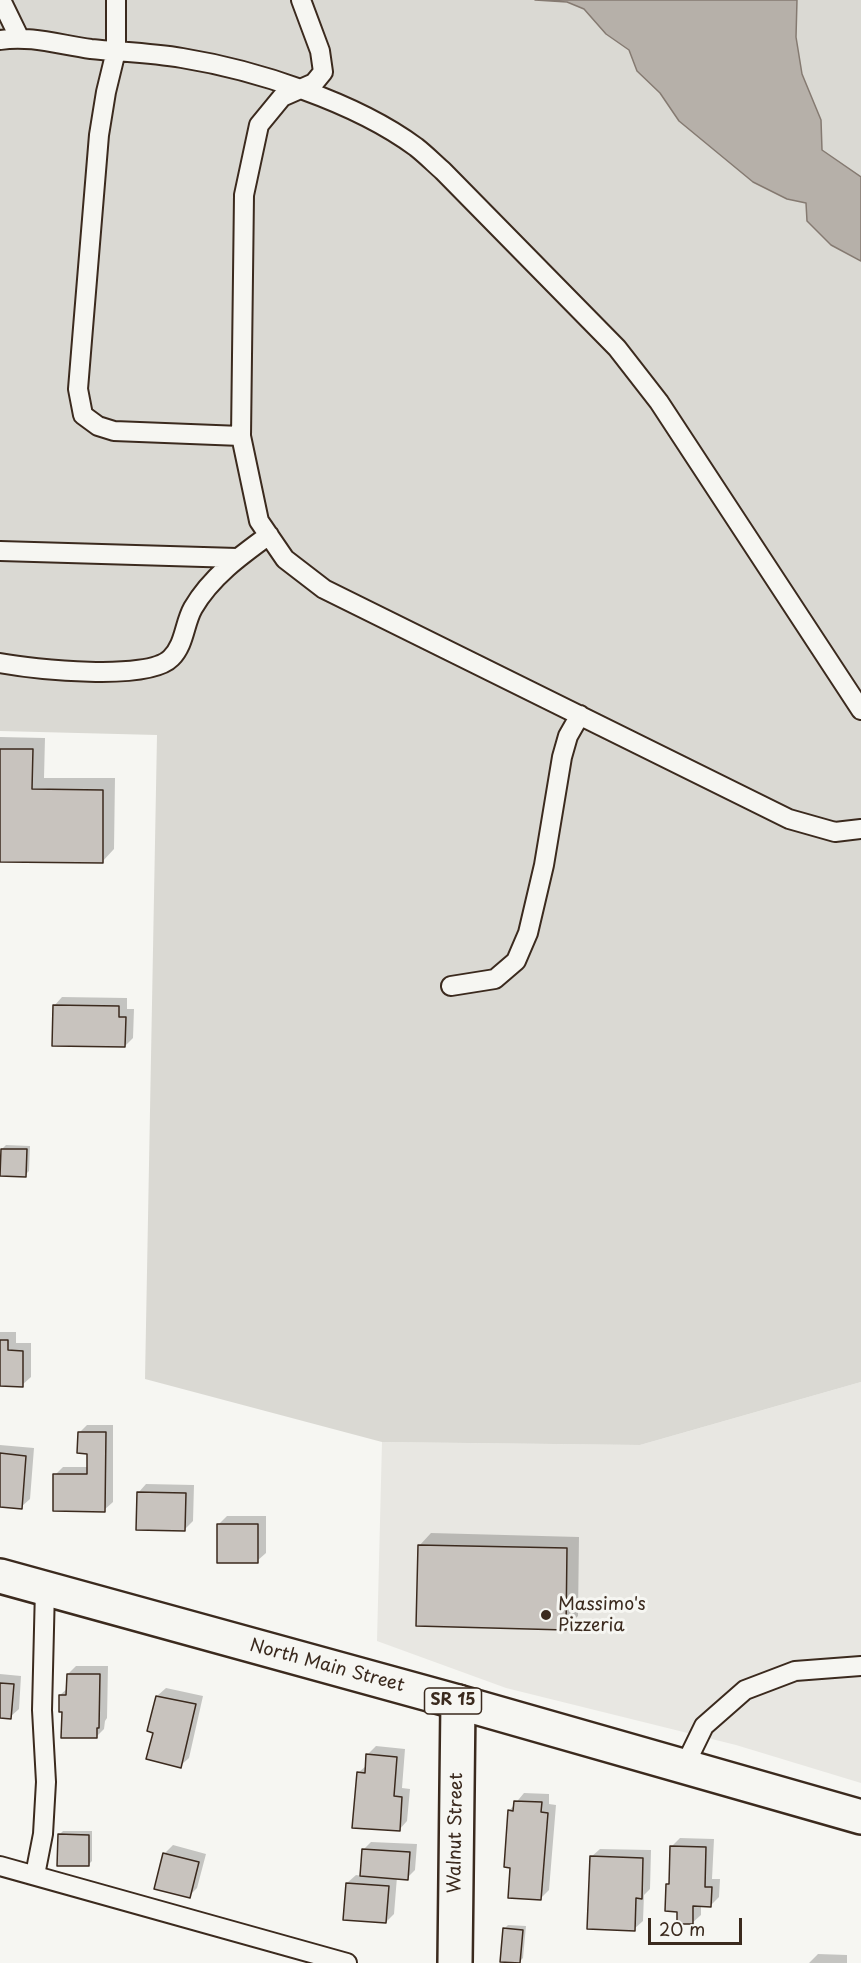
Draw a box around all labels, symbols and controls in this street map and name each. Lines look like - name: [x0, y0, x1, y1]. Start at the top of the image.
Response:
- place label: Massimo's Pizzeria: [558, 1594, 646, 1636]
- marker: Massimo's Pizzeria: [539, 1608, 553, 1622]
- street label: North Main Street: [247, 1635, 407, 1697]
- road number: SR 15: [424, 1688, 482, 1714]
- street label: Walnut Street: [444, 1772, 468, 1894]
- scale bar: [651, 1906, 746, 1944]
- text: 20 m: [659, 1915, 705, 1942]

